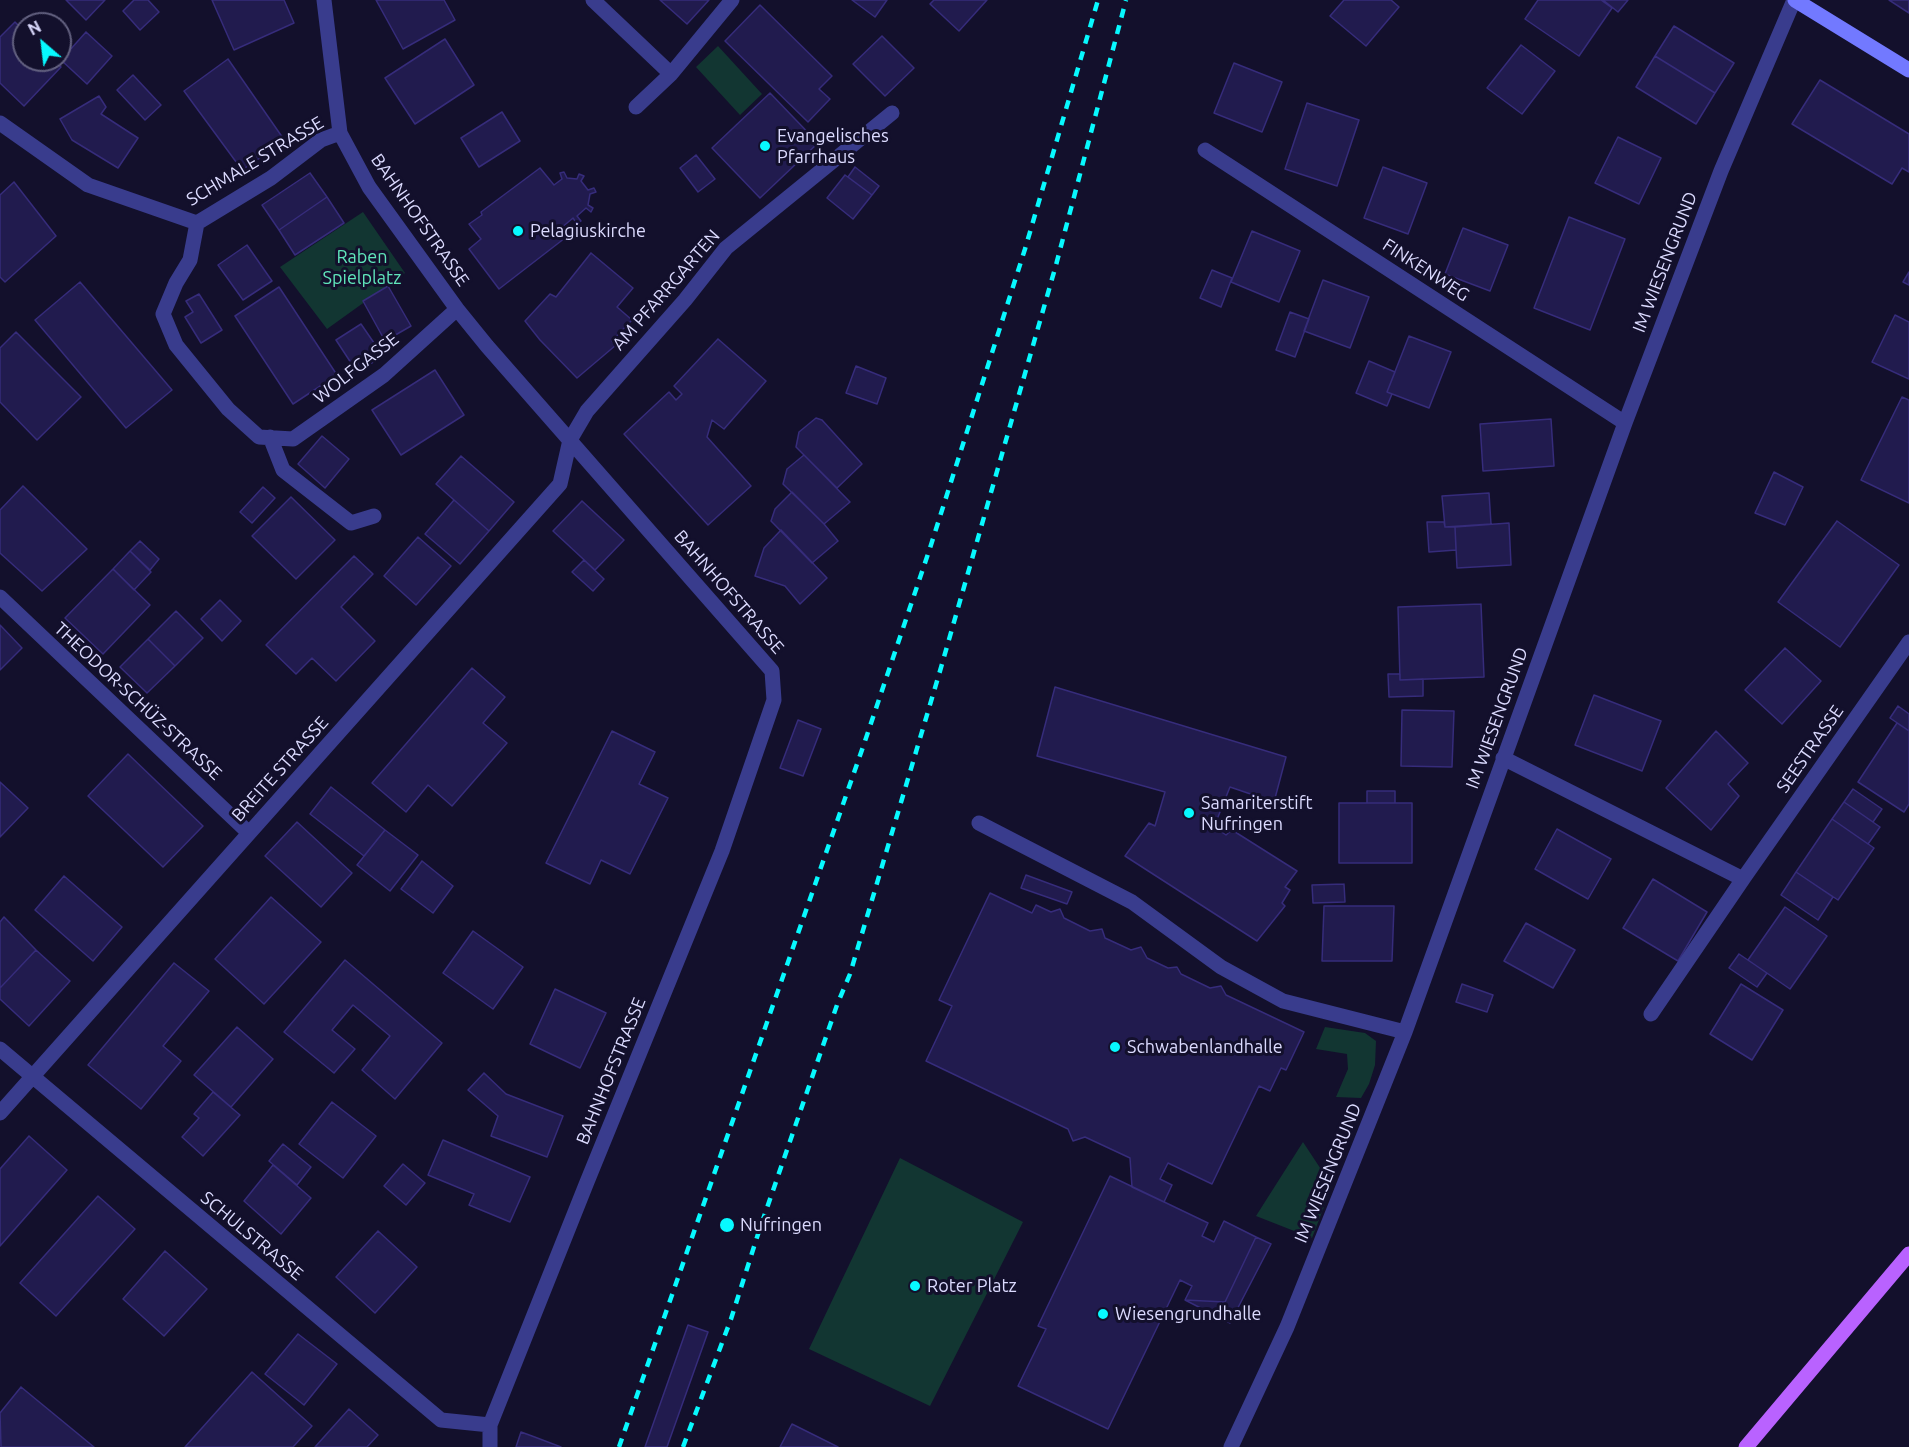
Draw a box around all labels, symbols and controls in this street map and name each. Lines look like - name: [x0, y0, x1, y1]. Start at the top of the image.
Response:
- north arrow: [12, 12, 72, 72]
- text: N: [25, 17, 44, 39]
- street label: SCHMALE STRASSE: [183, 112, 327, 210]
- place label: Evangelisches Pfarrhaus: [777, 125, 889, 168]
- marker: Evangelisches Pfarrhaus: [758, 139, 772, 153]
- street label: BAHNHOFSTRASSE: [366, 150, 474, 290]
- street label: IM WIESENGRUND: [1628, 189, 1702, 335]
- place label: Pelagiuskirche: [530, 220, 646, 242]
- marker: Pelagiuskirche: [511, 224, 525, 238]
- street label: AM PFARRGARTEN: [608, 225, 724, 355]
- street label: FINKENWEG: [1379, 234, 1473, 306]
- park label: Raben Spielplatz: [323, 246, 401, 288]
- street label: WOLFGASSE: [309, 328, 403, 408]
- street label: BAHNHOFSTRASSE: [669, 526, 789, 658]
- street label: THEODOR-SCHÜZ-STRASSE: [50, 618, 226, 784]
- street label: IM WIESENGRUND: [1461, 644, 1533, 792]
- street label: SEESTRASSE: [1772, 701, 1848, 797]
- street label: BREITE STRASSE: [227, 712, 333, 826]
- place label: Samariterstift Nufringen: [1201, 792, 1313, 834]
- marker: Samariterstift Nufringen: [1182, 806, 1196, 820]
- street label: BAHNHOFSTRASSE: [572, 994, 650, 1148]
- place label: Schwabenlandhalle: [1127, 1036, 1283, 1058]
- marker: Schwabenlandhalle: [1108, 1040, 1122, 1054]
- street label: IM WIESENGRUND: [1290, 1100, 1366, 1246]
- street label: SCHULSTRASSE: [196, 1187, 308, 1285]
- place label: Nufringen: [740, 1214, 822, 1236]
- marker: Nufringen: [718, 1216, 736, 1234]
- place label: Roter Platz: [927, 1275, 1017, 1297]
- marker: Roter Platz: [908, 1279, 922, 1293]
- place label: Wiesengrundhalle: [1115, 1303, 1262, 1325]
- marker: Wiesengrundhalle: [1096, 1307, 1110, 1321]

